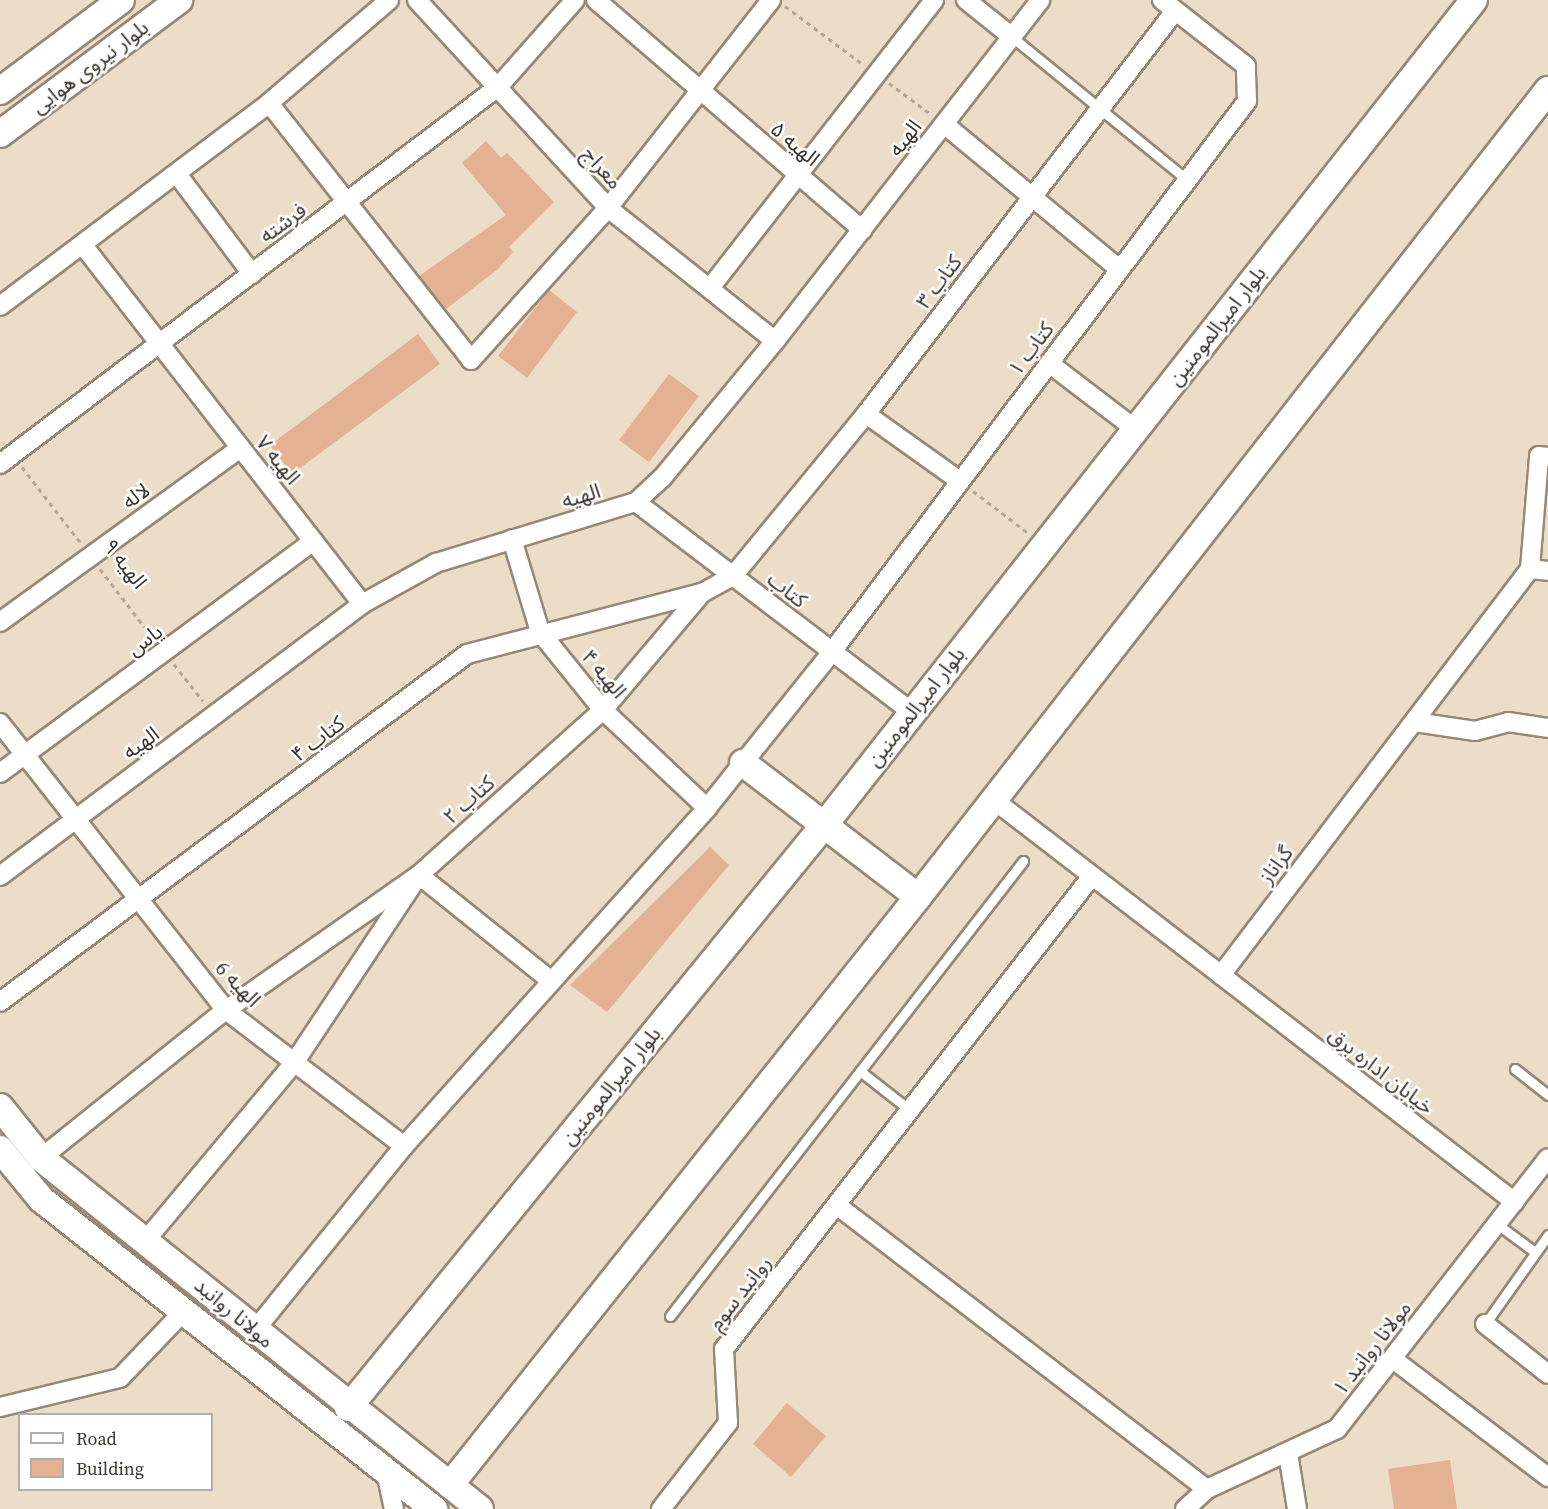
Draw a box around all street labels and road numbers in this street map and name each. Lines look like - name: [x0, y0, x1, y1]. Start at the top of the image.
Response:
- street label: بلوار نیروی هوایی: [26, 15, 154, 119]
- street label: الهیه: [883, 115, 927, 161]
- street label: الهیه ۵: [765, 116, 825, 172]
- street label: معراج: [577, 142, 627, 194]
- street label: فرشته: [255, 198, 311, 248]
- street label: کتاب ۳: [911, 250, 967, 314]
- street label: بلوار امیرالمومنین: [1162, 261, 1272, 391]
- street label: کتاب ۱: [1003, 317, 1059, 381]
- street label: الهیه ۷: [251, 430, 305, 490]
- street label: لاله: [117, 478, 155, 514]
- street label: الهیه: [559, 478, 603, 514]
- street label: الهیه ۹: [98, 534, 152, 594]
- street label: کتاب: [762, 567, 812, 613]
- street label: یاس: [122, 619, 168, 661]
- street label: بلوار امیرالمومنین: [861, 642, 971, 772]
- street label: الهیه ۴: [576, 644, 632, 704]
- street label: کتاب ۴: [286, 711, 350, 767]
- street label: الهیه: [118, 721, 164, 765]
- street label: کتاب ۲: [438, 770, 500, 830]
- street label: گراناز: [1254, 841, 1298, 889]
- street label: الهیه 6: [210, 956, 266, 1012]
- street label: بلوار امیرالمومنین: [556, 1022, 666, 1150]
- street label: خیابان اداره برق: [1323, 1022, 1439, 1120]
- street label: روانبد سوم: [703, 1251, 777, 1335]
- street label: مولانا روانبد: [189, 1273, 279, 1353]
- street label: مولانا روانبد ۱: [1327, 1296, 1417, 1400]

